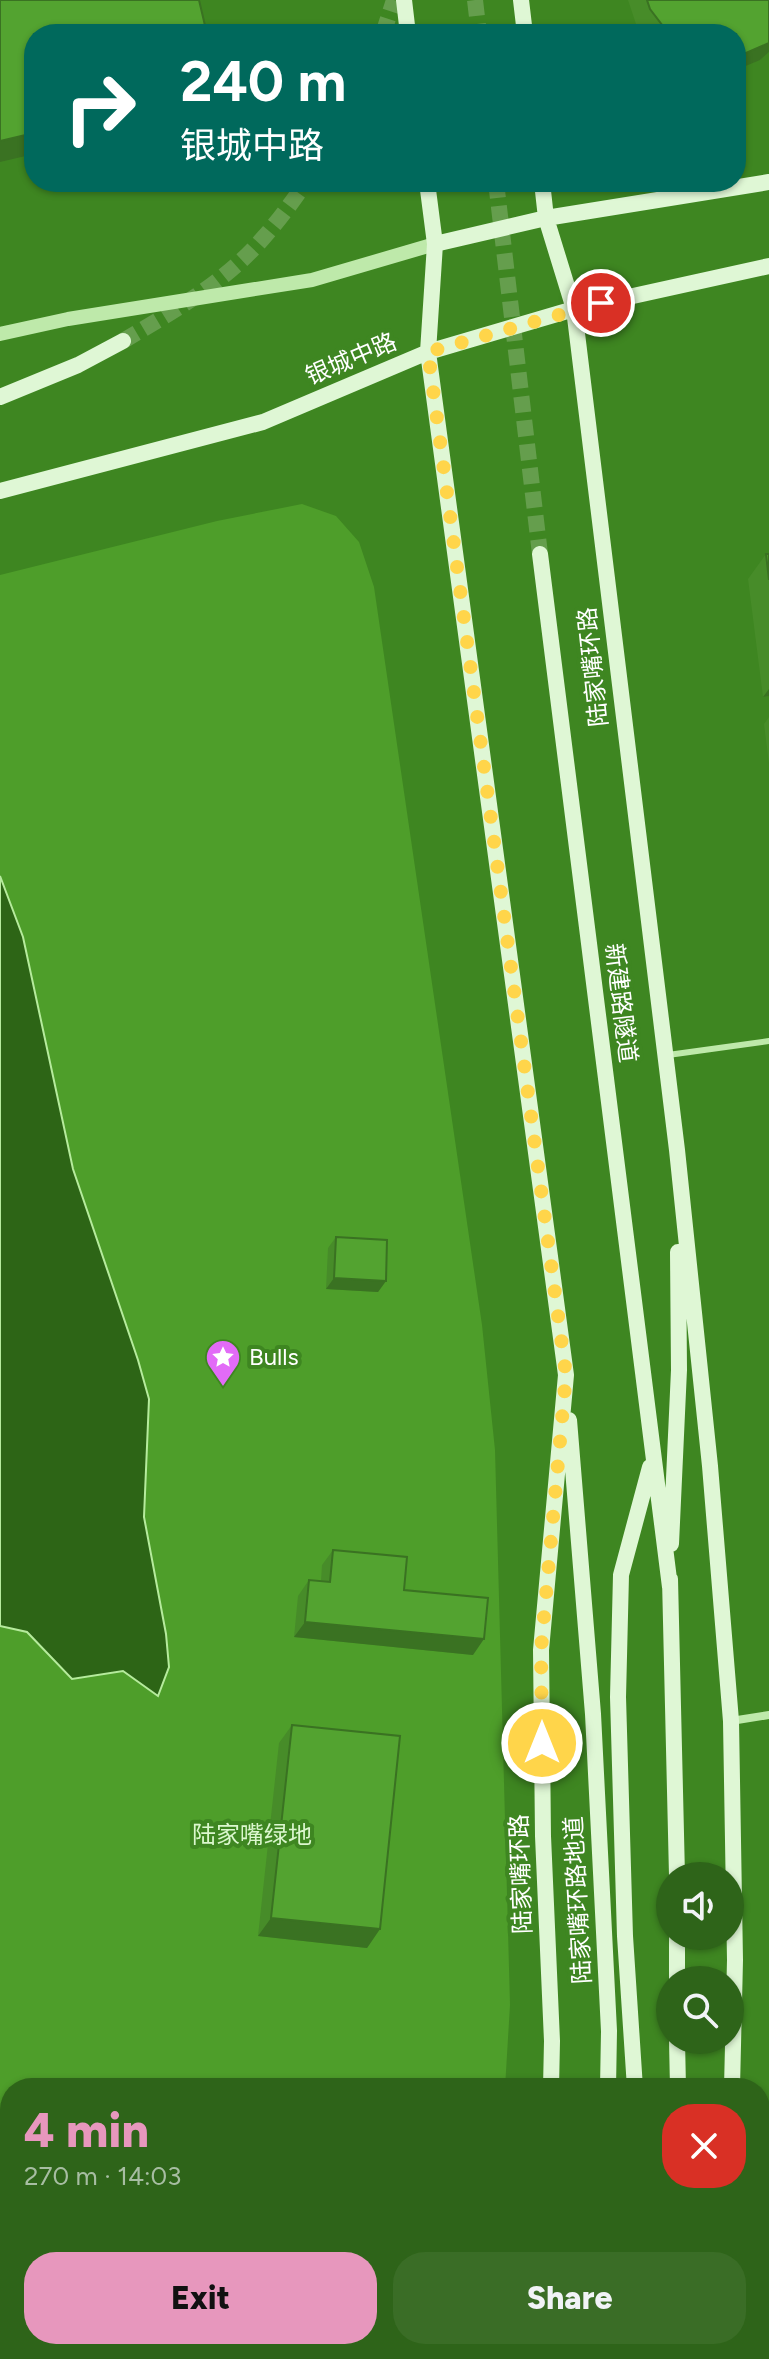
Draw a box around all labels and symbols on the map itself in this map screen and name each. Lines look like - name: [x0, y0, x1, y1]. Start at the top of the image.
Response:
- pin: [567, 269, 635, 337]
- street label: 银城中路: [301, 326, 401, 391]
- street label: 陆家嘴环路: [572, 606, 613, 728]
- street label: 新建路隧道: [600, 942, 643, 1064]
- place icon: Bulls: [204, 1338, 242, 1388]
- place label: Bulls: [249, 1342, 299, 1371]
- position arrow: [500, 1701, 584, 1785]
- street label: 陆家嘴环路: [504, 1814, 537, 1934]
- street label: 陆家嘴环路地道: [559, 1815, 596, 1985]
- park label: 陆家嘴绿地: [192, 1820, 312, 1849]

